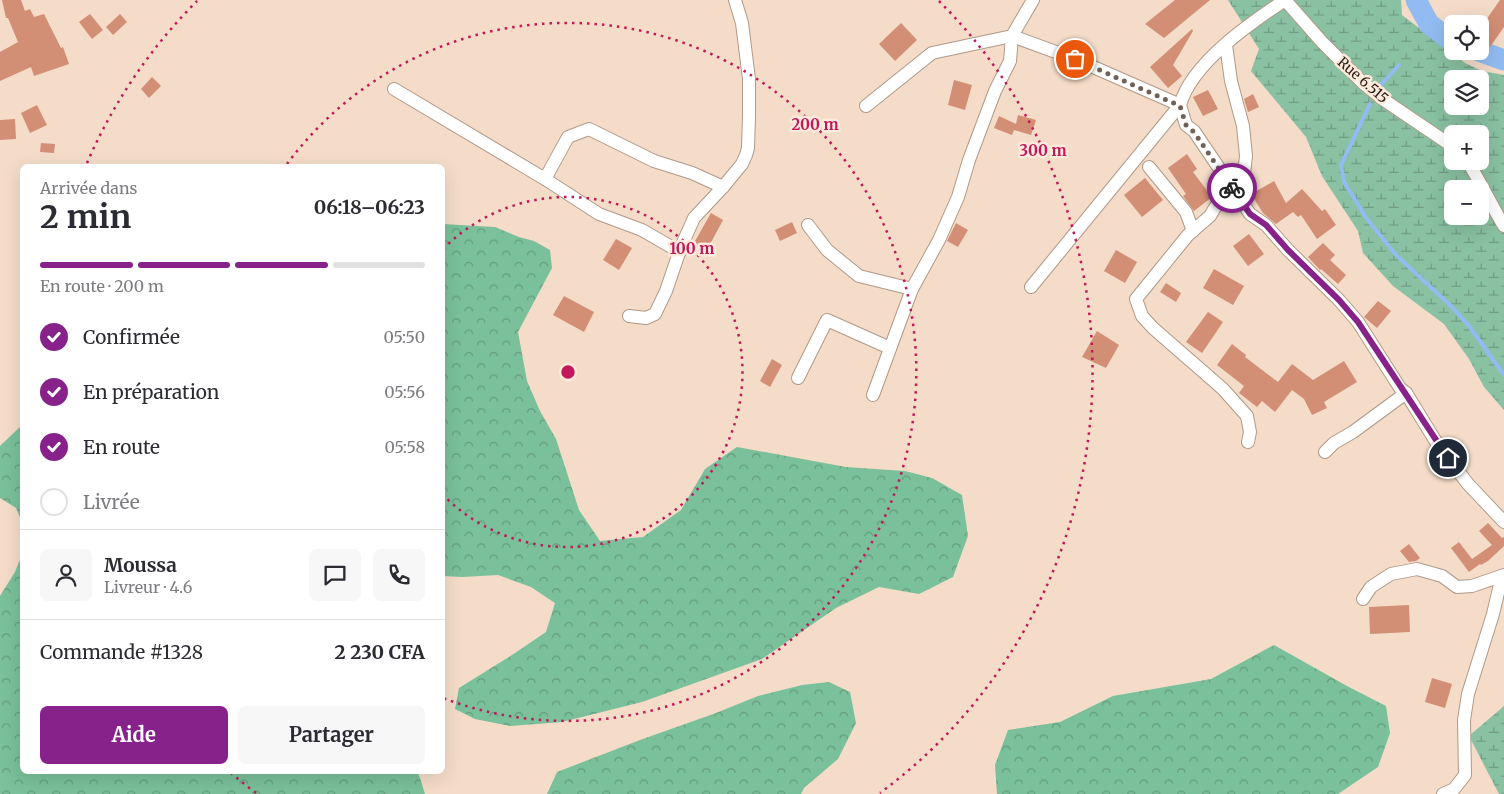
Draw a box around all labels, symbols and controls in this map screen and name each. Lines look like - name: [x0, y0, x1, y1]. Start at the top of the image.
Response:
- map controls: [1444, 15, 1489, 225]
- button: locate: [1444, 15, 1489, 60]
- pin: [1054, 38, 1096, 80]
- icon: bag: [1061, 45, 1089, 73]
- street label: Rue 6.515: [1334, 53, 1392, 107]
- button: layers: [1444, 70, 1489, 115]
- text: 200 m: [791, 115, 839, 134]
- button: +: [1444, 125, 1489, 170]
- text: 300 m: [1019, 141, 1067, 160]
- courier: [1207, 163, 1257, 213]
- icon: bike: [1218, 174, 1246, 202]
- text: Arrivée dans: [40, 178, 137, 198]
- button: −: [1444, 180, 1489, 225]
- text: 06:18–06:23: [314, 195, 425, 219]
- text: 2 min: [40, 197, 131, 237]
- text: 100 m: [670, 239, 714, 258]
- text: En route · 200 m: [40, 276, 164, 296]
- icon: check: [40, 323, 68, 351]
- text: Confirmée: [83, 325, 180, 349]
- text: 05:50: [384, 327, 425, 347]
- centre of rings: [559, 363, 577, 381]
- icon: check: [40, 378, 68, 406]
- text: En préparation: [83, 380, 219, 404]
- text: 05:56: [384, 382, 425, 402]
- icon: check: [40, 433, 68, 461]
- text: En route: [83, 435, 160, 459]
- text: 05:58: [384, 437, 425, 457]
- pin: [1427, 437, 1469, 479]
- icon: home: [1434, 444, 1462, 472]
- text: Livrée: [83, 490, 140, 514]
- button: person: [40, 549, 92, 601]
- button: chat: [309, 549, 361, 601]
- button: phone: [373, 549, 425, 601]
- text: Moussa: [104, 553, 177, 577]
- text: Livreur · 4.6: [104, 577, 192, 597]
- text: Commande #1328: [40, 640, 203, 664]
- text: 2 230 CFA: [335, 640, 425, 664]
- button: Aide: [40, 706, 228, 764]
- button: Partager: [238, 706, 425, 764]

